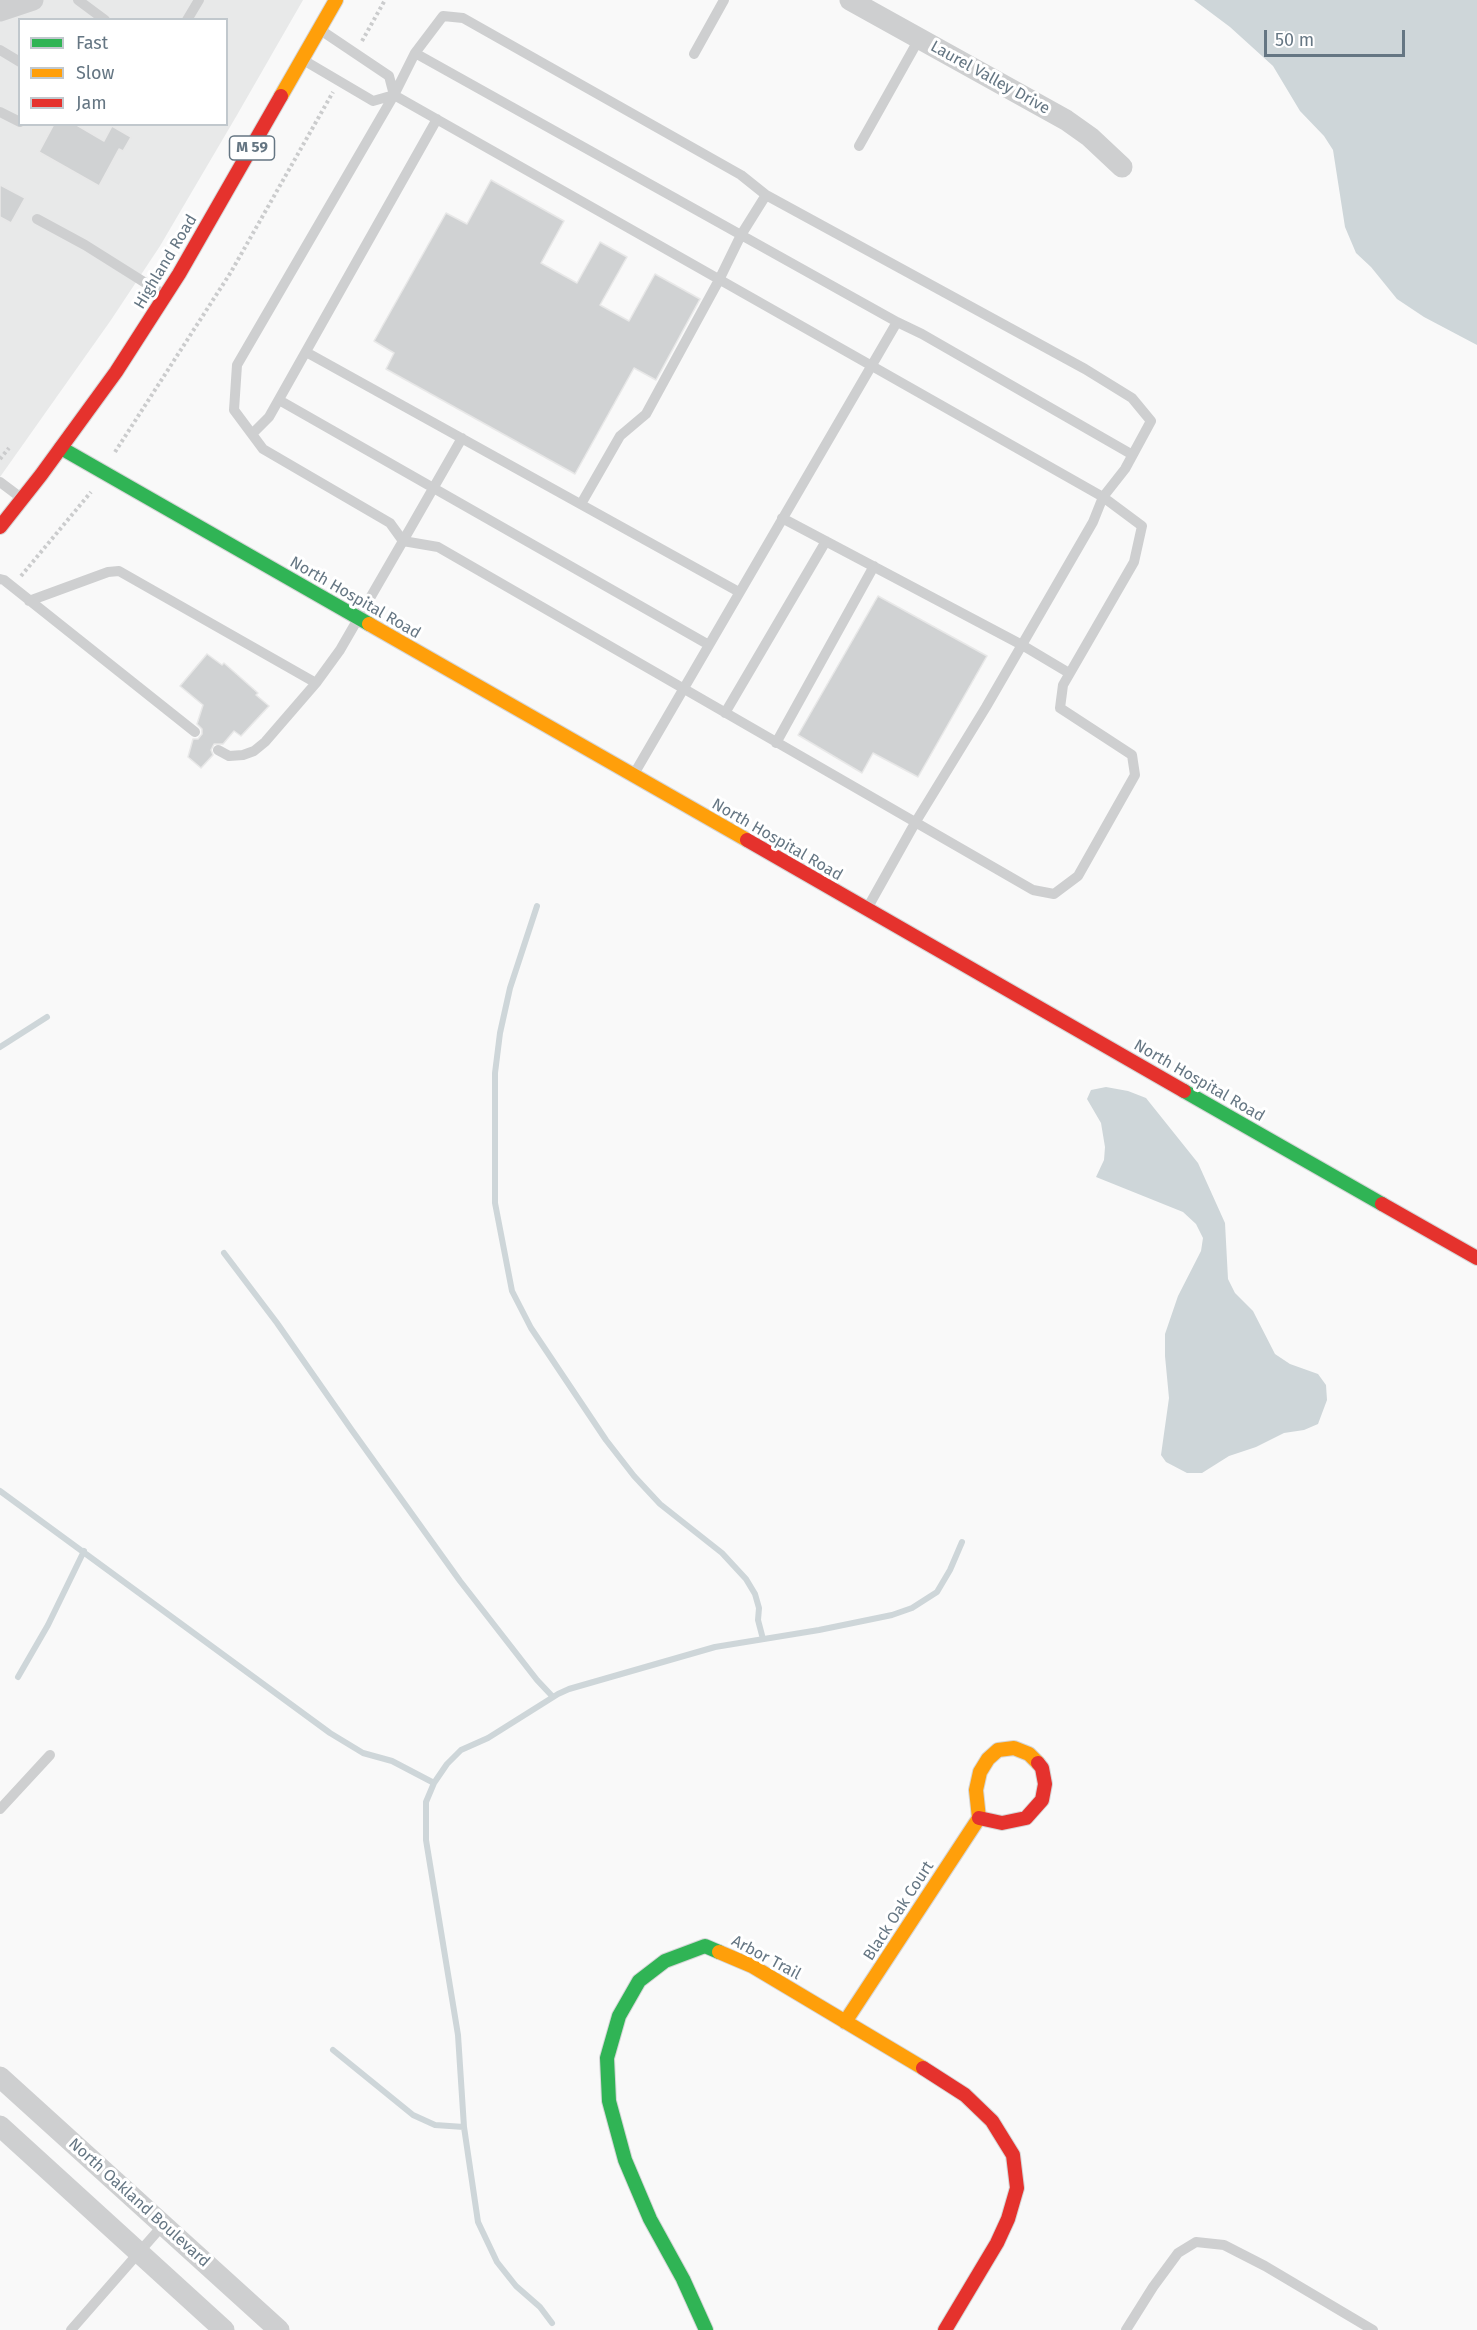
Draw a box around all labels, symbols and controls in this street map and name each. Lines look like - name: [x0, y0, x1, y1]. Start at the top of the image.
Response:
- legend: [18, 18, 228, 126]
- scale bar: [1267, 18, 1408, 56]
- text: 50 m: [1275, 29, 1314, 51]
- text: Fast: [76, 32, 108, 54]
- street label: Laurel Valley Drive: [927, 37, 1053, 119]
- text: Slow: [76, 62, 114, 84]
- text: Jam: [76, 92, 107, 114]
- road number: M 59: [230, 136, 274, 160]
- street label: Highland Road: [130, 211, 202, 313]
- street label: North Hospital Road: [286, 553, 424, 643]
- street label: North Hospital Road: [708, 795, 846, 885]
- street label: North Hospital Road: [1130, 1036, 1268, 1126]
- street label: Black Oak Court: [860, 1858, 938, 1964]
- street label: Arbor Trail: [728, 1932, 804, 1984]
- street label: North Oakland Boulevard: [64, 2135, 214, 2271]

